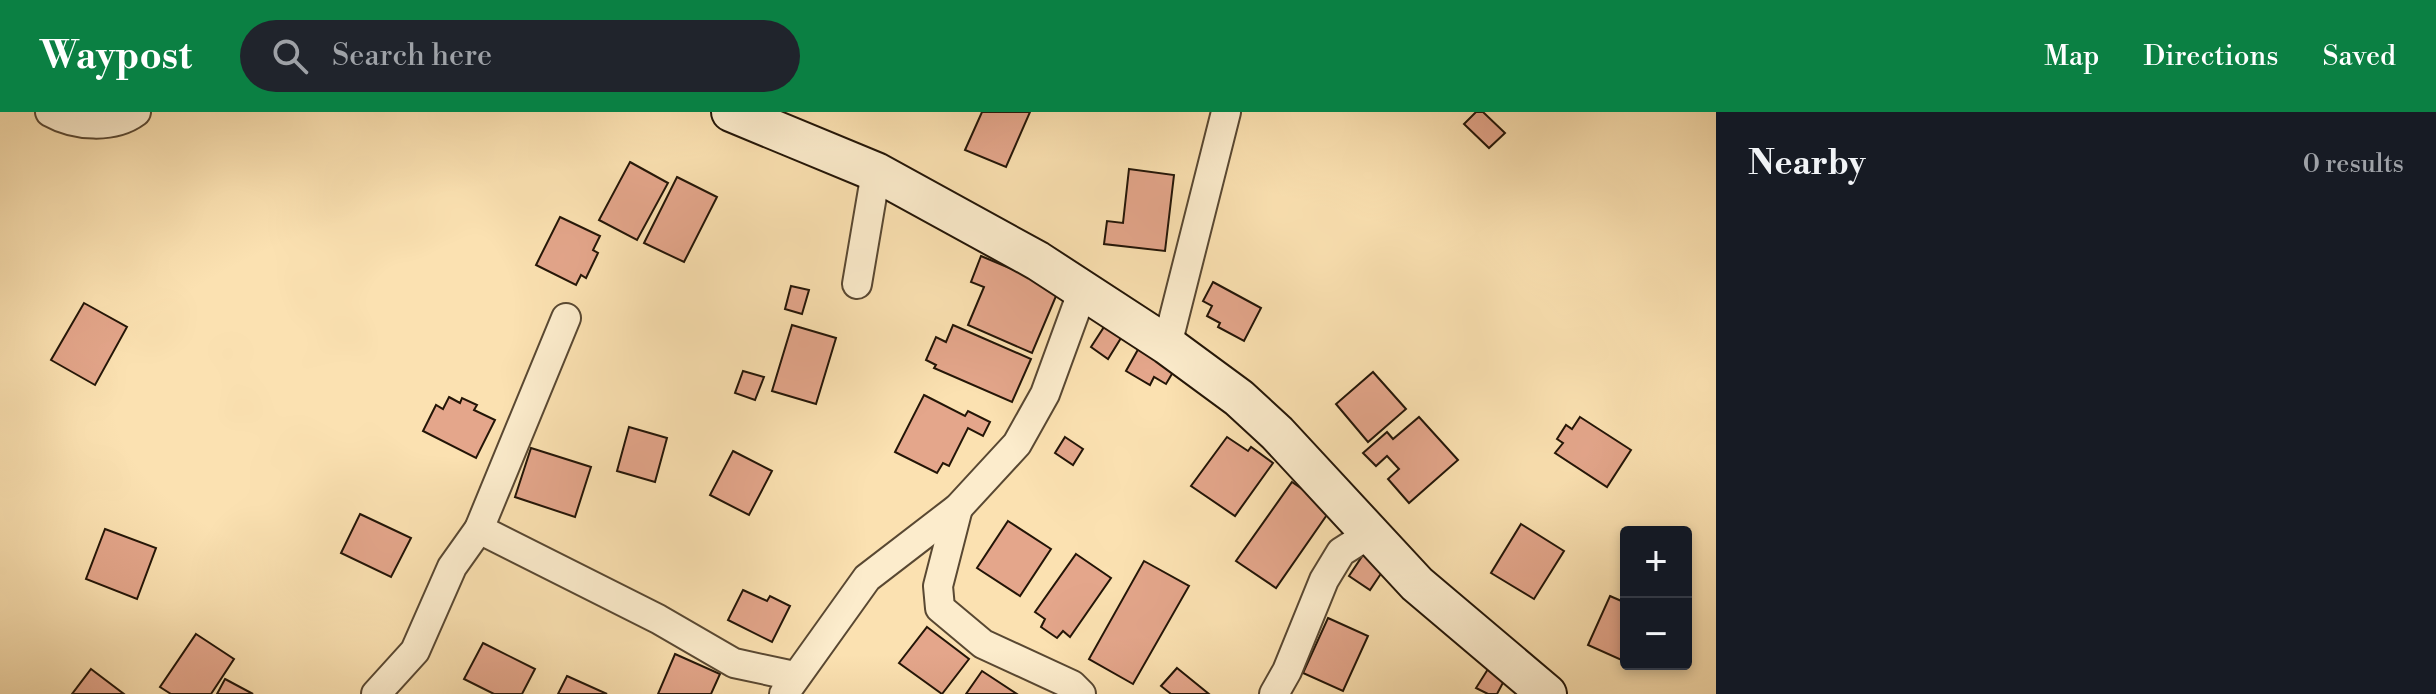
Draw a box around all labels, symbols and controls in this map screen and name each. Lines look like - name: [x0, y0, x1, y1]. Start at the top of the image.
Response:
- search box: [240, 20, 800, 92]
- text: Waypost: [40, 33, 192, 80]
- icon: search: [268, 34, 312, 78]
- text: Search here: [332, 37, 492, 75]
- text: Map: [2044, 39, 2099, 74]
- text: Directions: [2143, 39, 2278, 74]
- text: Saved: [2322, 39, 2396, 74]
- text: Nearby: [1748, 143, 1866, 185]
- text: 0 results: [2303, 148, 2404, 180]
- map controls: [1620, 526, 1692, 670]
- button: +: [1620, 526, 1692, 598]
- button: −: [1620, 598, 1692, 670]

